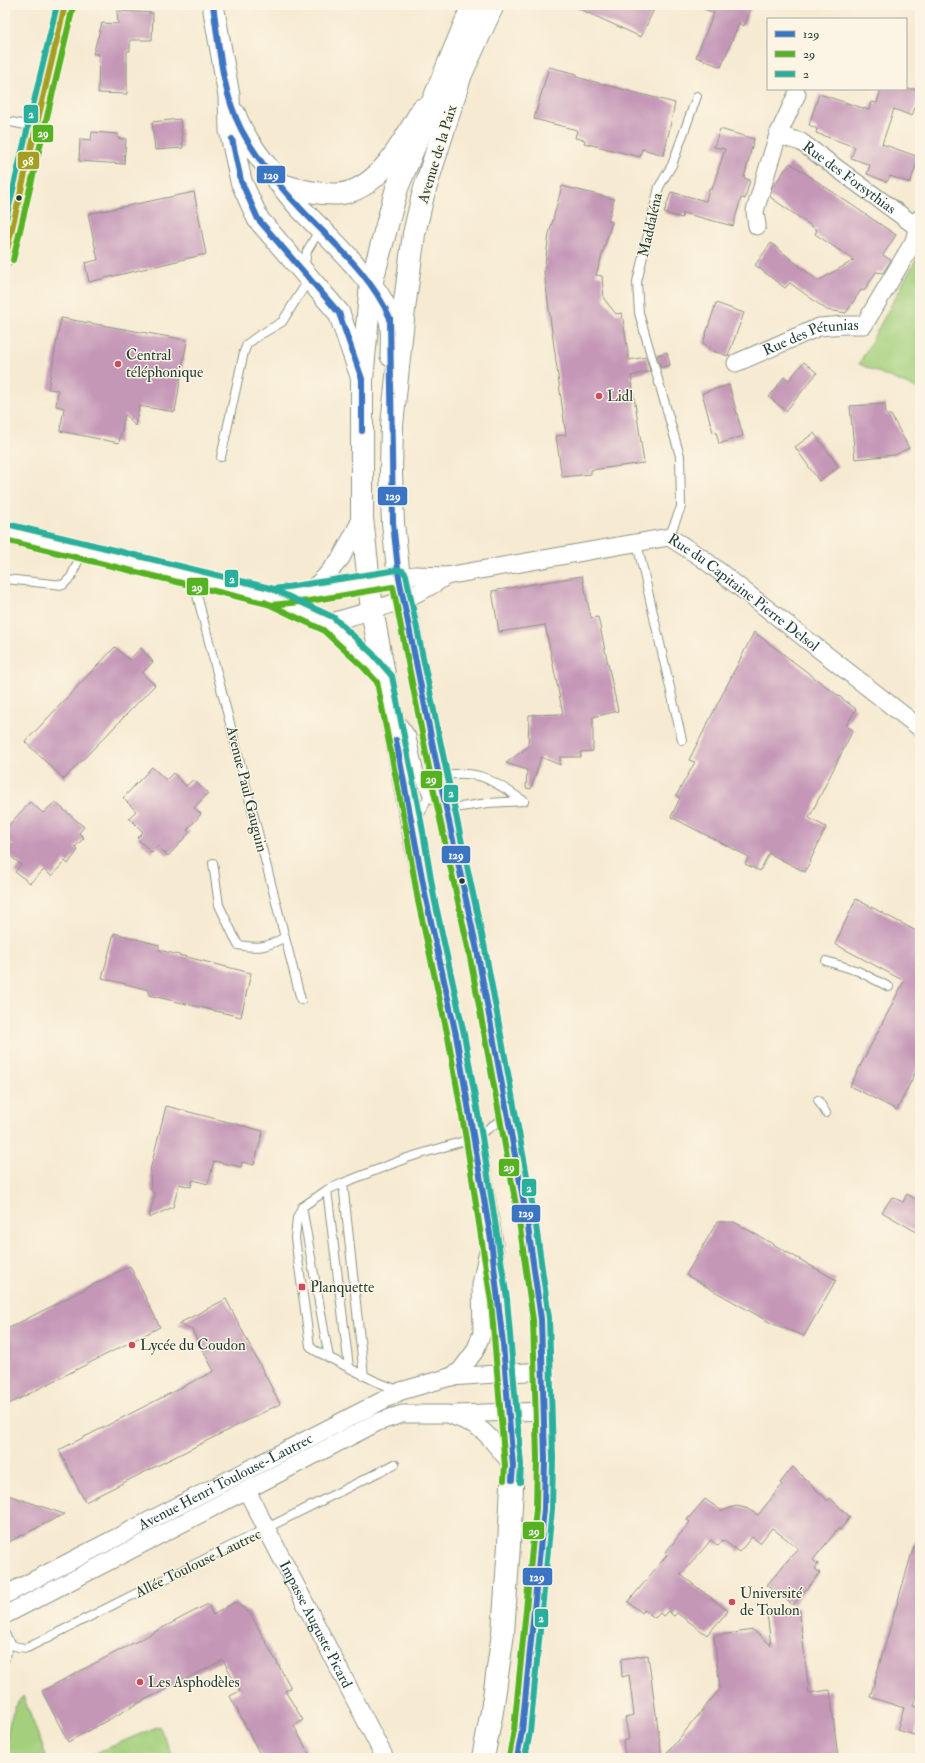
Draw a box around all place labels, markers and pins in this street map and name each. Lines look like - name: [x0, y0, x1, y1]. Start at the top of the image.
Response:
- unlabelled marker: [14, 193, 24, 203]
- place label: Central téléphonique: [126, 346, 203, 383]
- marker: Central téléphonique: [113, 359, 123, 369]
- place label: Lidl: [607, 387, 633, 406]
- marker: Lidl: [594, 391, 604, 401]
- unlabelled marker: [457, 876, 467, 886]
- place label: Planquette: [310, 1278, 374, 1297]
- marker: Planquette: [297, 1282, 307, 1292]
- place label: Lycée du Coudon: [140, 1336, 246, 1355]
- marker: Lycée du Coudon: [127, 1340, 137, 1350]
- place label: Université de Toulon: [740, 1584, 803, 1620]
- marker: Université de Toulon: [727, 1597, 737, 1607]
- place label: Les Asphodèles: [148, 1673, 240, 1693]
- marker: Les Asphodèles: [135, 1677, 145, 1687]

